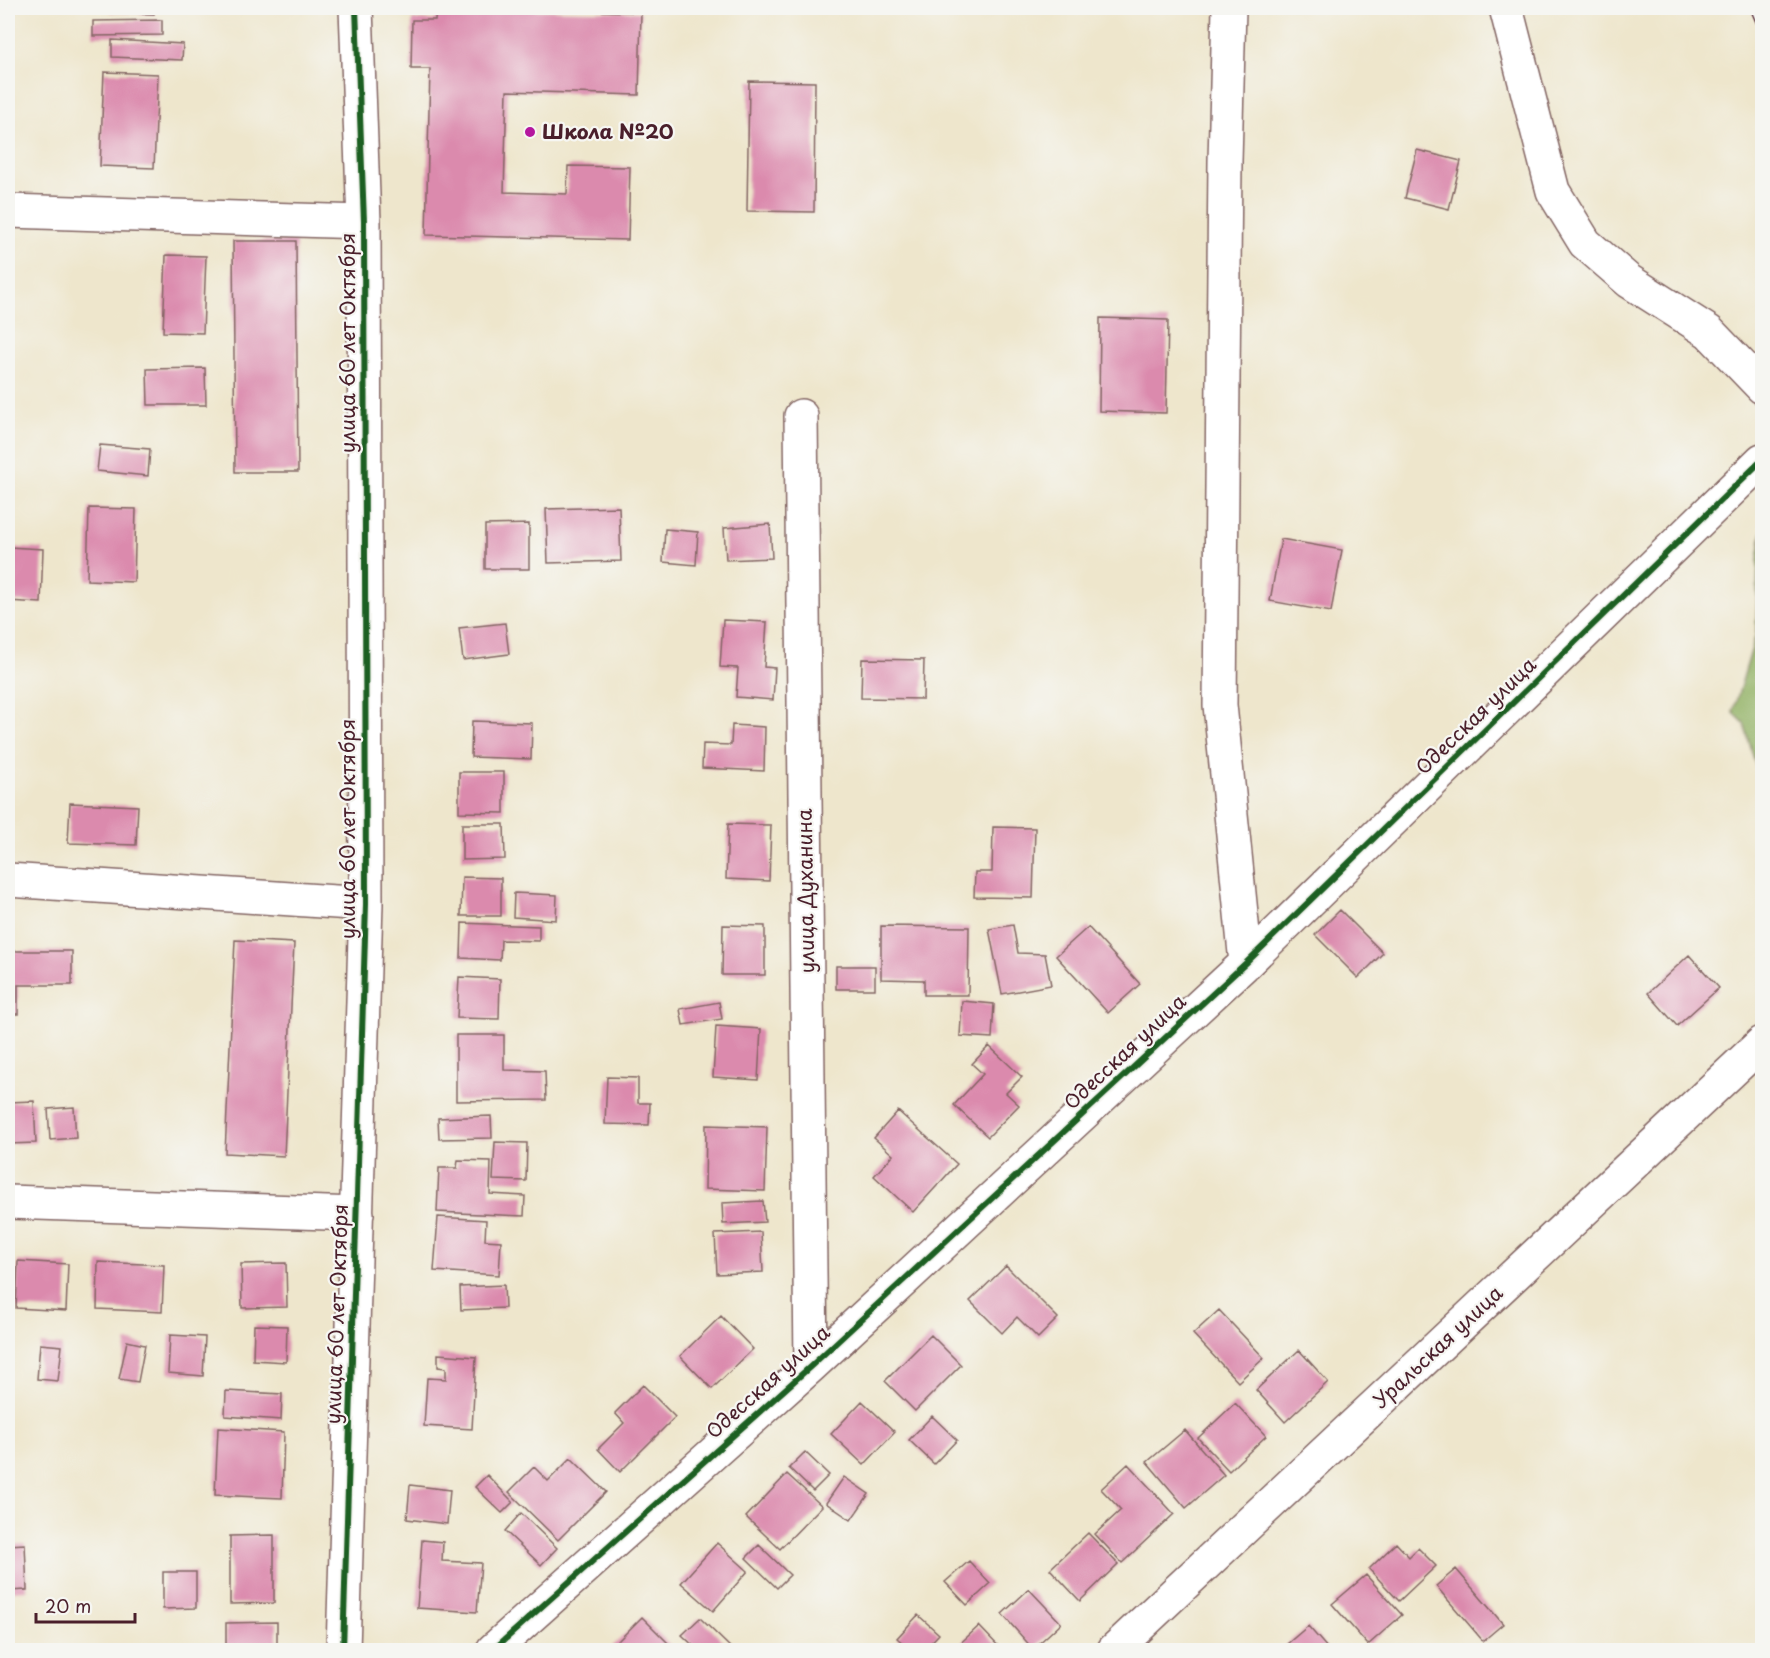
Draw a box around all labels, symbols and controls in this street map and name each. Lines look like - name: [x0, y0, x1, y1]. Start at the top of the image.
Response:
- place label: Школа №20: [542, 116, 674, 146]
- marker: Школа №20: [523, 125, 537, 139]
- street label: улица 60 лет Октября: [332, 233, 362, 453]
- street label: Одесская улица: [1408, 649, 1543, 781]
- street label: улица 60 лет Октября: [332, 719, 362, 939]
- street label: улица Духанина: [789, 808, 821, 974]
- street label: Одесская улица: [1056, 986, 1193, 1116]
- street label: улица 60 лет Октября: [317, 1203, 355, 1425]
- street label: Уральская улица: [1366, 1278, 1509, 1415]
- street label: Одесская улица: [699, 1317, 836, 1445]
- scale bar: [36, 1586, 135, 1624]
- text: 20 m: [45, 1592, 91, 1619]

